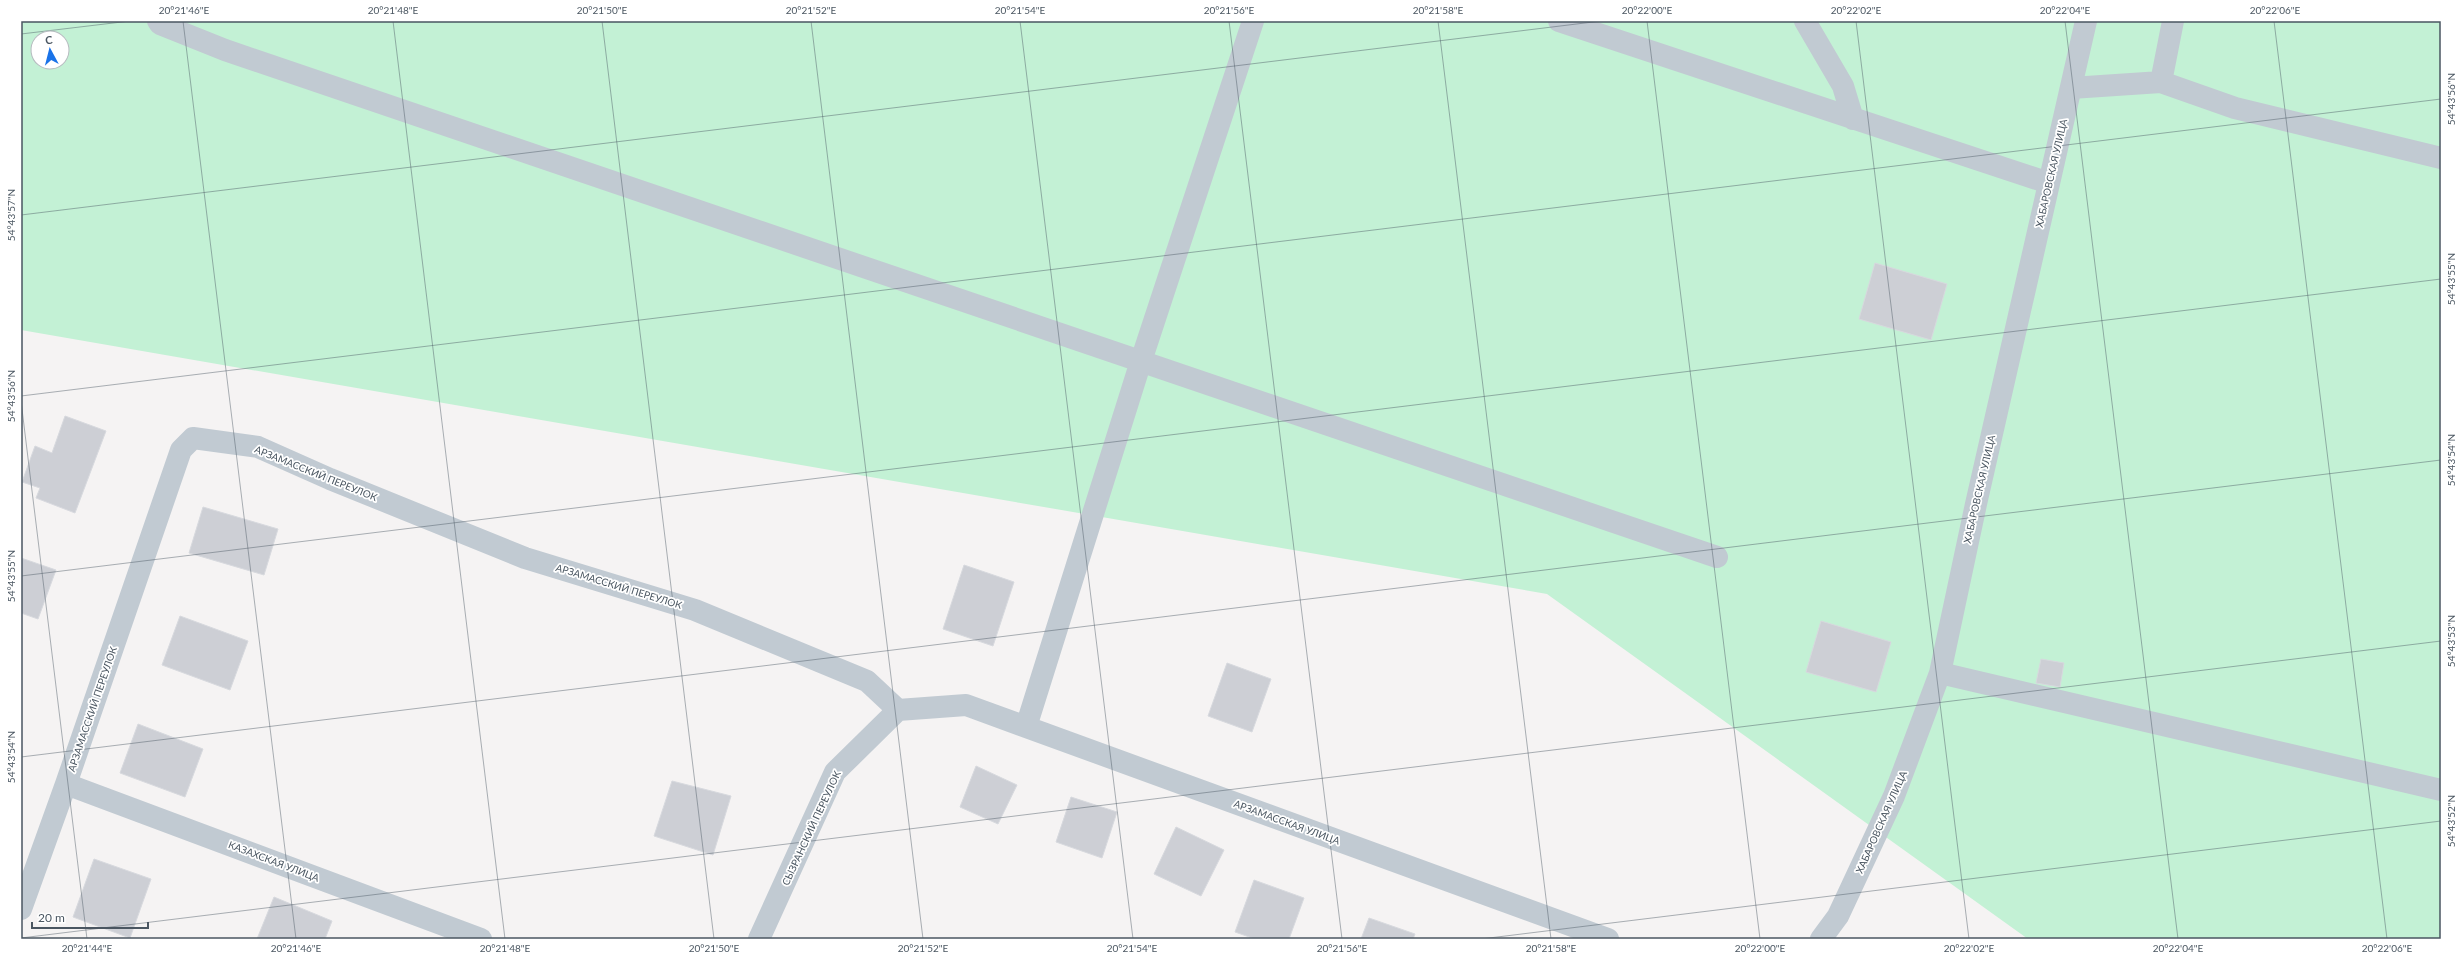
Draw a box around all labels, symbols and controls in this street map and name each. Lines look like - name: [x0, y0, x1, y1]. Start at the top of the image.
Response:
- text: 20°21'46"E: [159, 4, 209, 16]
- text: 20°21'48"E: [368, 4, 418, 16]
- text: 20°21'50"E: [577, 4, 627, 16]
- text: 20°21'52"E: [786, 4, 836, 16]
- text: 20°21'54"E: [995, 4, 1045, 16]
- text: 20°21'56"E: [1204, 4, 1254, 16]
- text: 20°21'58"E: [1413, 4, 1463, 16]
- text: 20°22'00"E: [1622, 4, 1672, 16]
- text: 20°22'02"E: [1831, 4, 1881, 16]
- text: 20°22'04"E: [2040, 4, 2090, 16]
- text: 20°22'06"E: [2250, 4, 2300, 16]
- north arrow: [30, 30, 70, 70]
- text: С: [44, 33, 54, 46]
- text: 54°43'56"N: [2445, 73, 2457, 125]
- street label: ХАБАРОВСКАЯ УЛИЦА: [2033, 117, 2069, 228]
- text: 54°43'57"N: [5, 189, 17, 241]
- text: 54°43'55"N: [2445, 253, 2457, 305]
- text: 54°43'56"N: [5, 370, 17, 422]
- street label: ХАБАРОВСКАЯ УЛИЦА: [1961, 433, 1997, 544]
- text: 54°43'54"N: [2445, 434, 2457, 486]
- street label: АРЗАМАССКИЙ ПЕРЕУЛОК: [253, 443, 379, 503]
- text: 54°43'55"N: [5, 550, 17, 602]
- street label: АРЗАМАССКИЙ ПЕРЕУЛОК: [554, 561, 684, 611]
- text: 54°43'53"N: [2445, 615, 2457, 667]
- street label: АРЗАМАССКИЙ ПЕРЕУЛОК: [65, 645, 119, 773]
- text: 54°43'54"N: [5, 731, 17, 783]
- street label: СЫЗРАНСКИЙ ПЕРЕУЛОК: [779, 769, 843, 887]
- street label: ХАБАРОВСКАЯ УЛИЦА: [1853, 769, 1909, 875]
- text: 54°43'52"N: [2445, 795, 2457, 847]
- street label: АРЗАМАССКАЯ УЛИЦА: [1232, 797, 1342, 847]
- street label: КАЗАХСКАЯ УЛИЦА: [227, 838, 321, 884]
- scale bar: [32, 904, 148, 930]
- text: 20 m: [38, 910, 65, 925]
- text: 20°21'44"E: [62, 942, 112, 954]
- text: 20°21'46"E: [271, 942, 321, 954]
- text: 20°21'48"E: [480, 942, 530, 954]
- text: 20°21'50"E: [689, 942, 739, 954]
- text: 20°21'52"E: [898, 942, 948, 954]
- text: 20°21'54"E: [1107, 942, 1157, 954]
- text: 20°21'56"E: [1317, 942, 1367, 954]
- text: 20°21'58"E: [1526, 942, 1576, 954]
- text: 20°22'00"E: [1735, 942, 1785, 954]
- text: 20°22'02"E: [1944, 942, 1994, 954]
- text: 20°22'04"E: [2153, 942, 2203, 954]
- text: 20°22'06"E: [2362, 942, 2412, 954]

